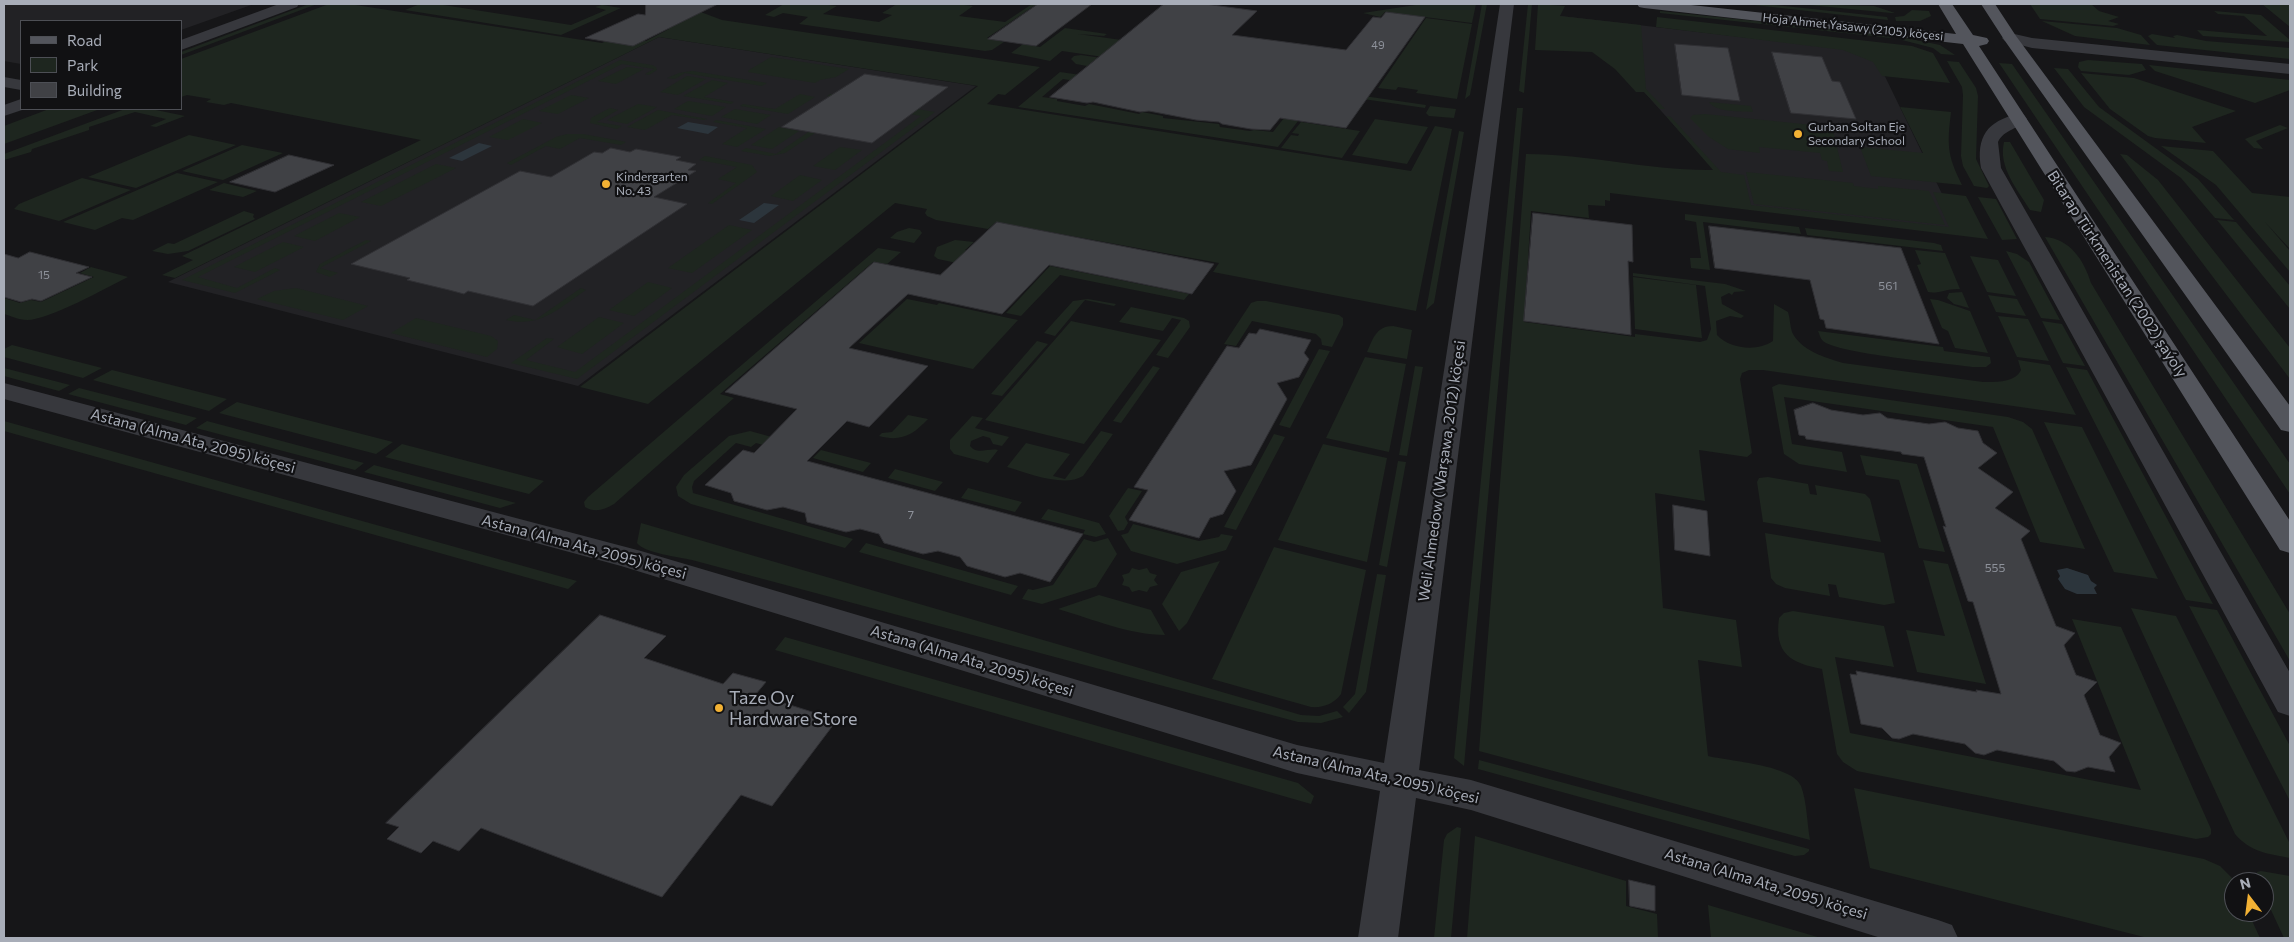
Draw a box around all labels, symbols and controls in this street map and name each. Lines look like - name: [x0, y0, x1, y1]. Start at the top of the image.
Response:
- street label: Hoja Ahmet Ýasawy (2105) köçesi: [1762, 10, 1944, 44]
- legend: [20, 20, 182, 110]
- text: Road: [67, 31, 102, 49]
- house number: 49: [1371, 38, 1385, 52]
- text: Park: [67, 56, 98, 74]
- text: Building: [67, 81, 122, 99]
- place label: Gurban Soltan Eje Secondary School: [1808, 120, 1905, 148]
- marker: Gurban Soltan Eje Secondary School: [1792, 128, 1804, 140]
- street label: Bitarap Türkmenistan (2002) şaýoly: [2043, 167, 2191, 381]
- place label: Kindergarten No. 43: [616, 170, 688, 198]
- marker: Kindergarten No. 43: [600, 178, 612, 190]
- house number: 15: [38, 268, 50, 282]
- house number: 561: [1878, 279, 1898, 293]
- street label: Weli Ahmedow (Warşawa, 2012) köçesi: [1415, 339, 1469, 603]
- street label: Astana (Alma Ata, 2095) köçesi: [89, 405, 297, 477]
- house number: 7: [908, 508, 914, 522]
- street label: Astana (Alma Ata, 2095) köçesi: [480, 511, 688, 583]
- house number: 555: [1985, 561, 2005, 575]
- street label: Astana (Alma Ata, 2095) köçesi: [868, 622, 1076, 700]
- place label: Taze Oy Hardware Store: [729, 687, 857, 730]
- marker: Taze Oy Hardware Store: [713, 702, 725, 714]
- street label: Astana (Alma Ata, 2095) köçesi: [1271, 742, 1481, 808]
- street label: Astana (Alma Ata, 2095) köçesi: [1662, 845, 1870, 923]
- north arrow: [2224, 872, 2274, 922]
- text: N: [2238, 873, 2253, 893]

